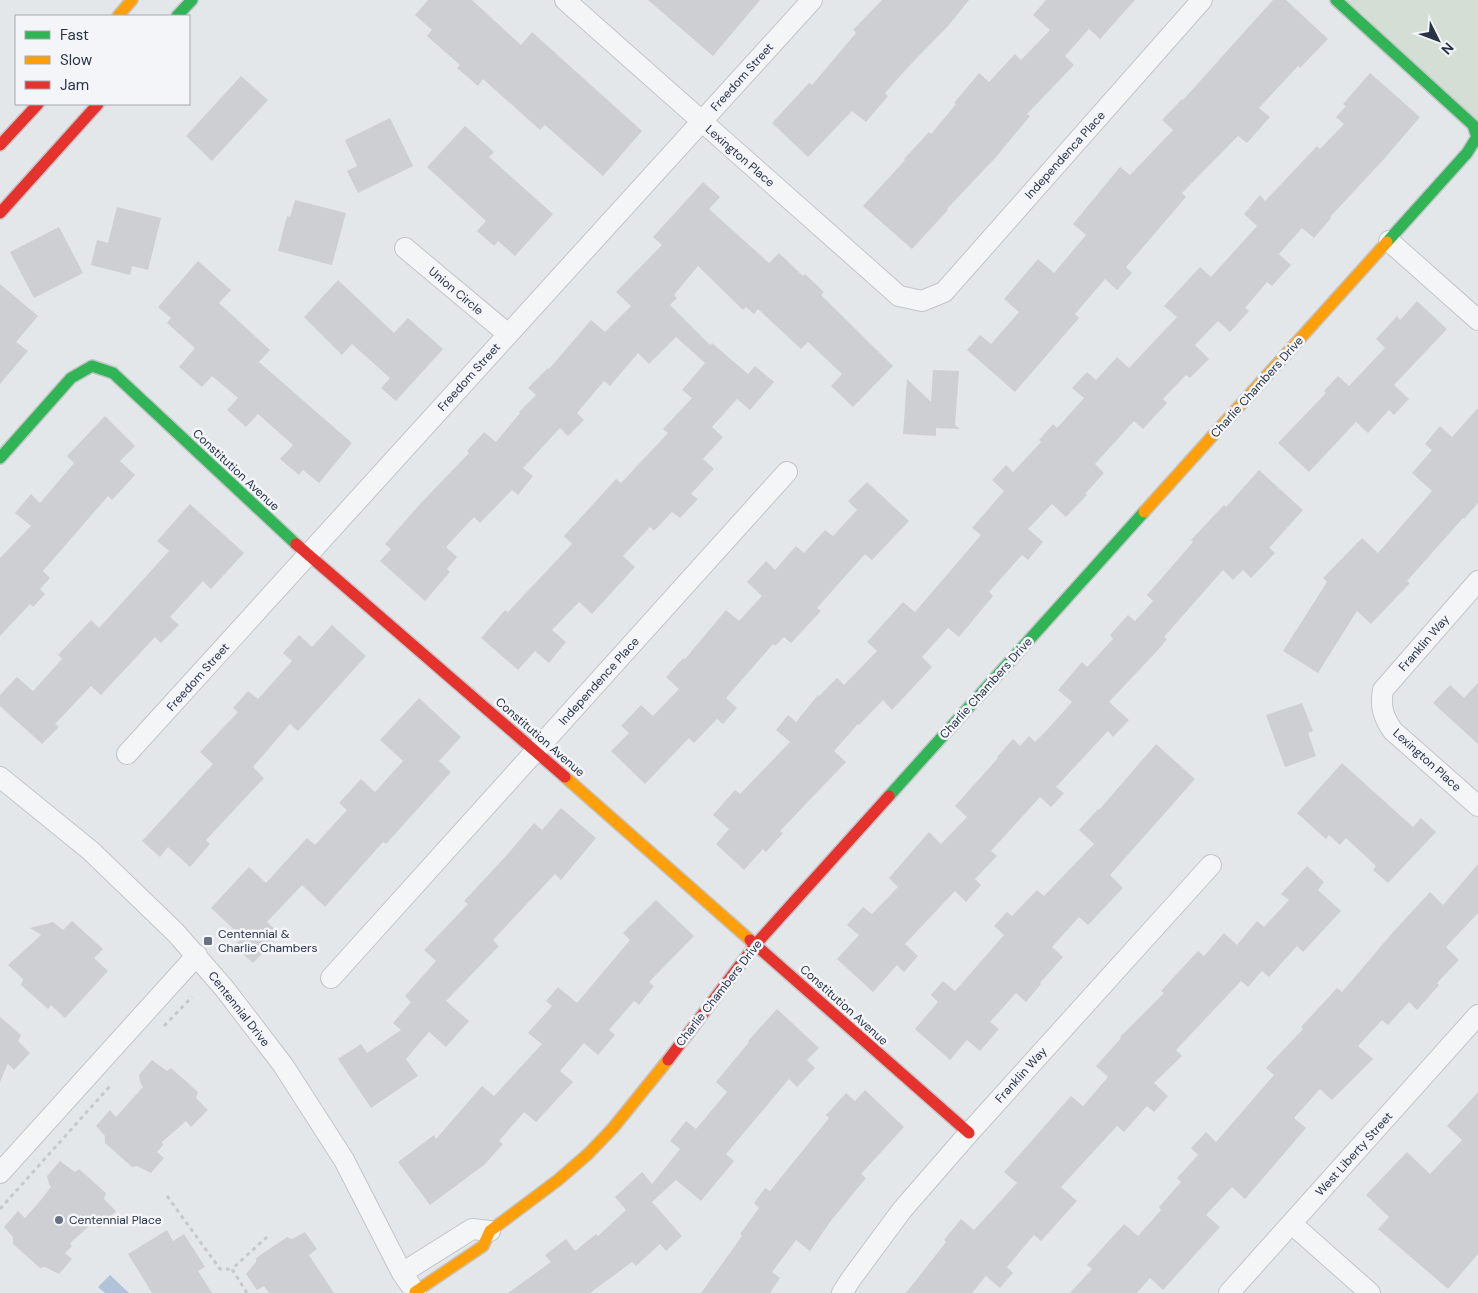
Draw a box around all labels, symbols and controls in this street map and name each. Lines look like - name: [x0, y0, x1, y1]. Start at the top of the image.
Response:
- legend: [15, 15, 190, 105]
- north arrow: [1413, 15, 1463, 65]
- text: Fast: [60, 25, 89, 45]
- street label: Freedom Street: [707, 39, 777, 115]
- text: N: [1438, 39, 1458, 59]
- text: Slow: [60, 50, 93, 70]
- text: Jam: [60, 75, 89, 95]
- street label: Independenca Place: [1021, 108, 1109, 202]
- street label: Lexington Place: [702, 122, 778, 191]
- street label: Union Circle: [425, 263, 487, 319]
- street label: Charlie Chambers Drive: [1207, 333, 1307, 441]
- street label: Freedom Street: [434, 339, 504, 415]
- street label: Constitution Avenue: [189, 426, 283, 515]
- street label: Franklin Way: [1395, 611, 1453, 675]
- street label: Independence Place: [555, 633, 643, 728]
- street label: Charlie Chambers Drive: [936, 634, 1036, 742]
- street label: Freedom Street: [163, 639, 233, 715]
- street label: Constitution Avenue: [492, 694, 588, 780]
- street label: Lexington Place: [1389, 725, 1465, 795]
- place label: Centennial & Charlie Chambers: [218, 926, 318, 956]
- marker: Centennial & Charlie Chambers: [202, 935, 214, 947]
- street label: Charlie Chambers Drive: [672, 936, 766, 1050]
- street label: Constitution Avenue: [797, 961, 892, 1049]
- street label: Centennial Drive: [205, 968, 273, 1050]
- street label: Franklin Way: [992, 1043, 1051, 1106]
- street label: West Liberty Street: [1312, 1108, 1396, 1199]
- place label: Centennial Place: [69, 1212, 162, 1228]
- marker: Centennial Place: [53, 1214, 65, 1226]

